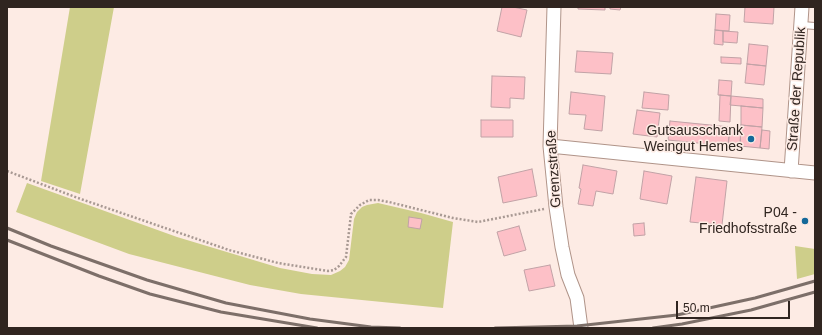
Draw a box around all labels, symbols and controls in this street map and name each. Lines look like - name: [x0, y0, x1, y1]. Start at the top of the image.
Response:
- street label: Straße der Republik: [784, 26, 810, 152]
- place label: Gutsausschank Weingut Hemes: [644, 123, 743, 156]
- street label: Grenzstraße: [543, 130, 565, 208]
- marker: Gutsausschank Weingut Hemes: [746, 134, 756, 144]
- place label: P04 - Friedhofsstraße: [699, 205, 797, 238]
- marker: P04 - Friedhofsstraße: [800, 216, 810, 226]
- scale bar: [678, 293, 792, 319]
- text: 50 m: [683, 301, 710, 315]

